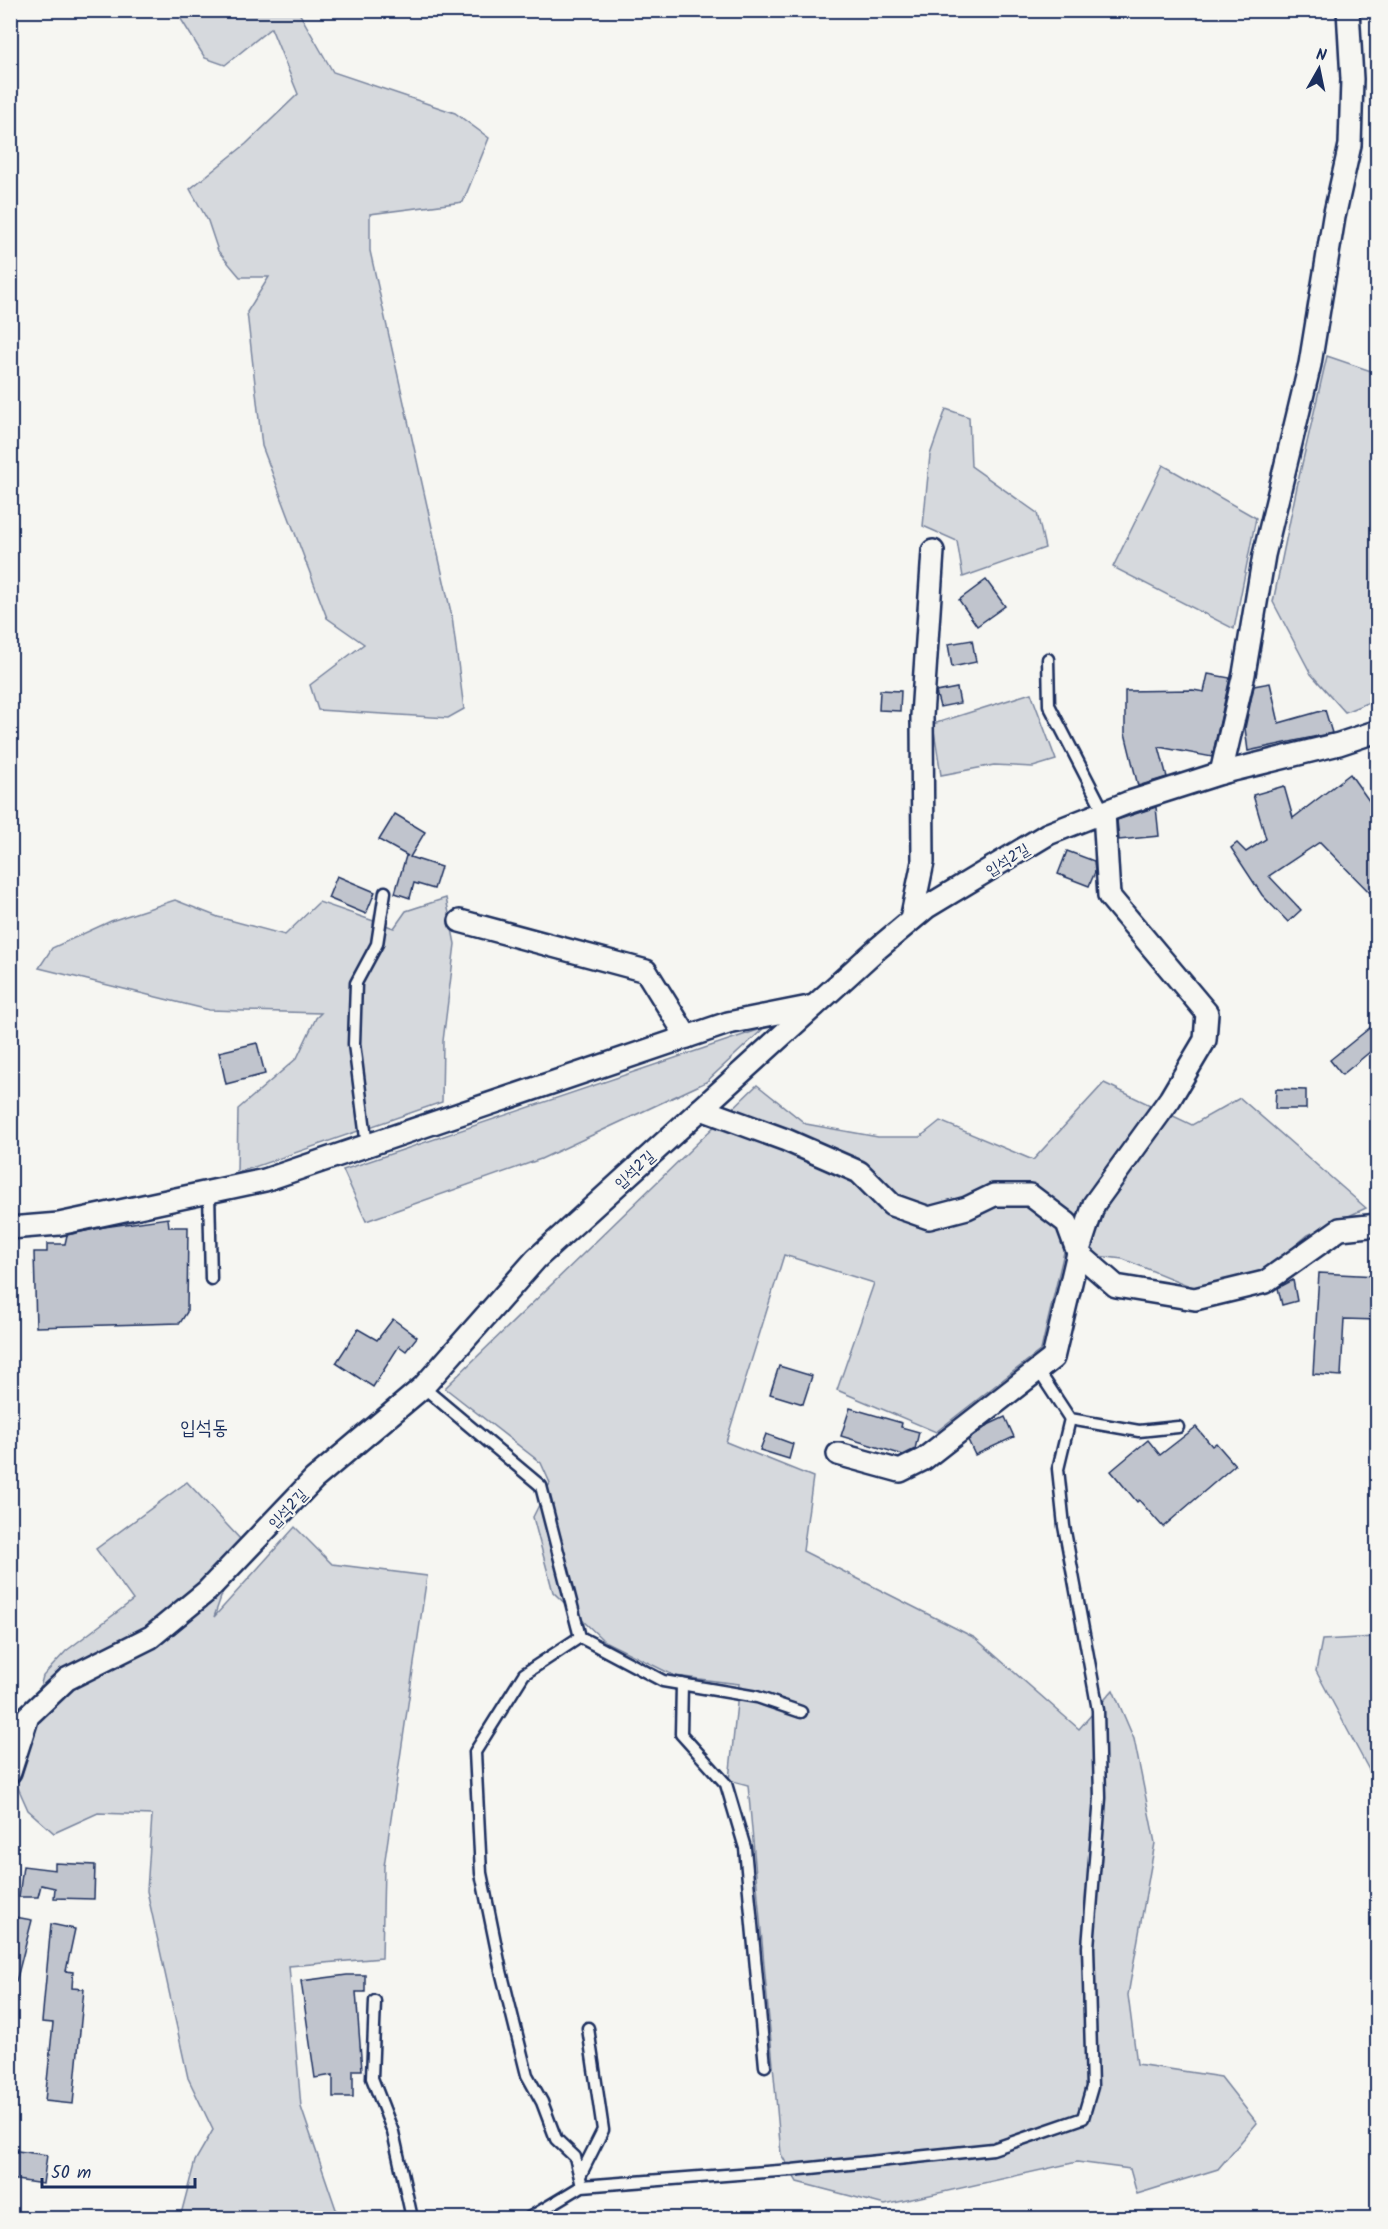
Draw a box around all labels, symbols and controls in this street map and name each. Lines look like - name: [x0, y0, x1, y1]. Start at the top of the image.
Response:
- north arrow: [1289, 39, 1349, 99]
- text: N: [1314, 43, 1328, 69]
- street label: 입석2길: [981, 837, 1035, 883]
- street label: 입석2길: [609, 1145, 661, 1195]
- district label: 입석동: [180, 1413, 228, 1445]
- street label: 입석2길: [262, 1483, 314, 1535]
- scale bar: [42, 2151, 195, 2189]
- text: 50 m: [51, 2159, 91, 2188]

